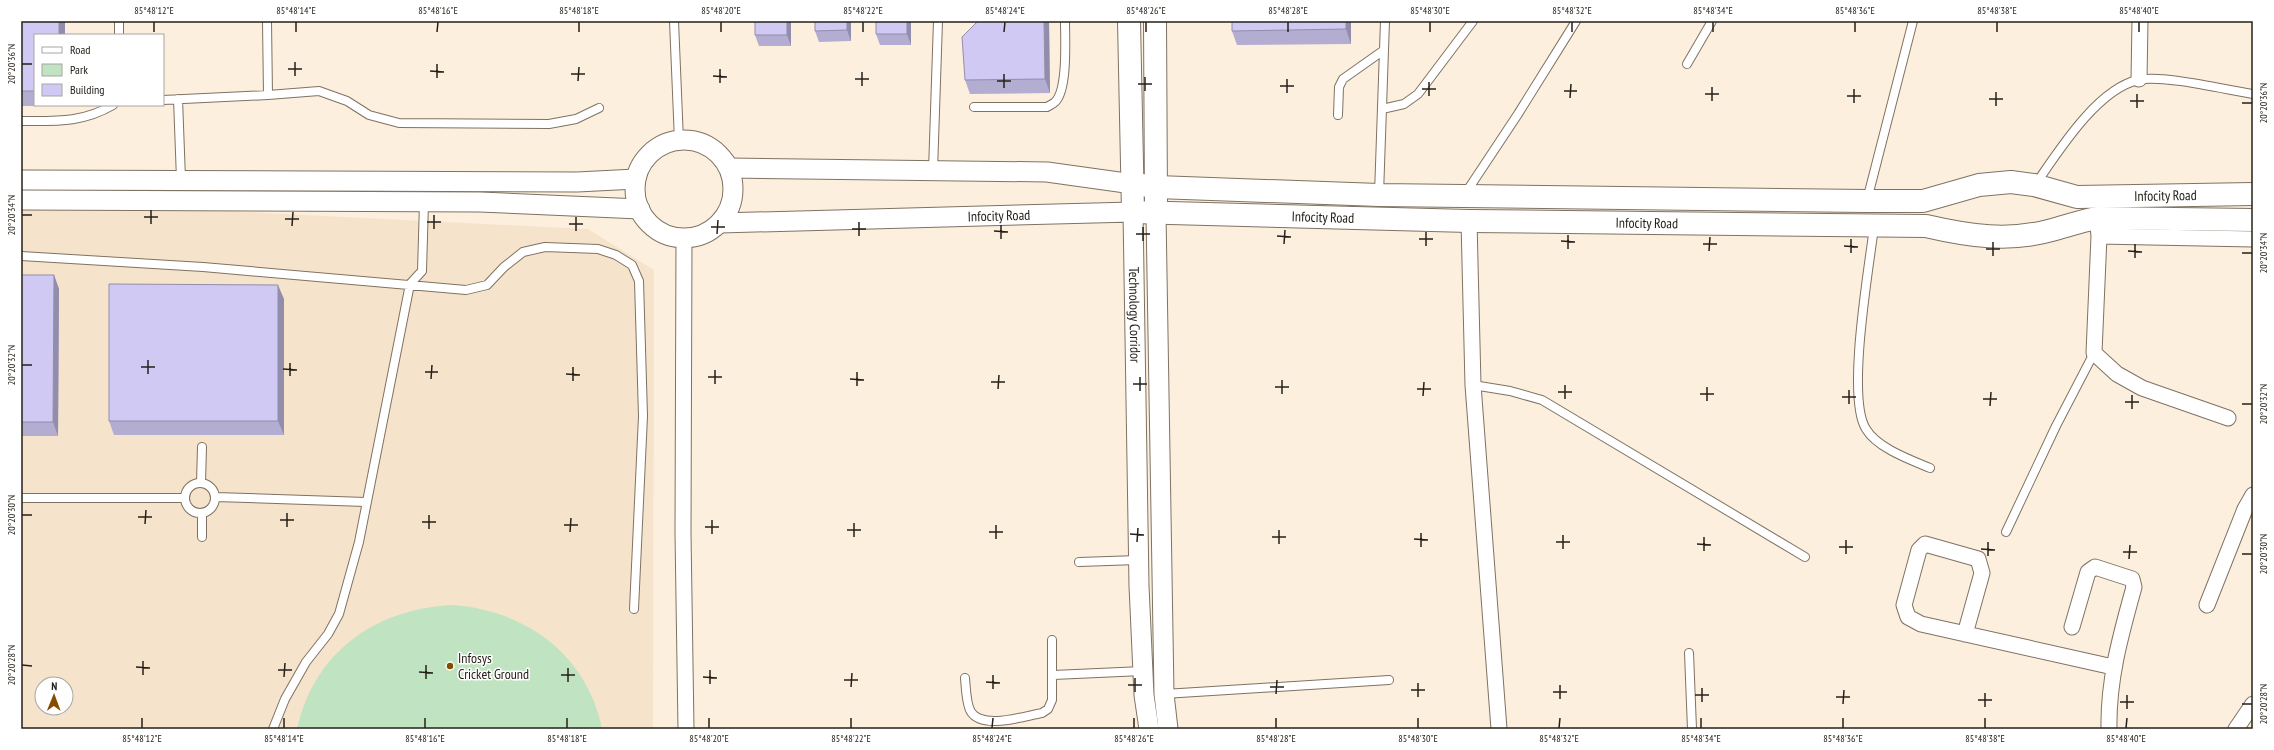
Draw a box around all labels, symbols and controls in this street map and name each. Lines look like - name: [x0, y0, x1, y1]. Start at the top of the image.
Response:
- text: 85°48'12"E: [134, 4, 174, 17]
- text: 85°48'14"E: [276, 4, 316, 17]
- text: 85°48'16"E: [418, 4, 458, 17]
- text: 85°48'18"E: [559, 4, 599, 17]
- text: 85°48'20"E: [701, 4, 741, 17]
- text: 85°48'22"E: [843, 4, 883, 17]
- text: 85°48'24"E: [985, 4, 1025, 17]
- text: 85°48'26"E: [1126, 4, 1166, 17]
- text: 85°48'28"E: [1268, 4, 1308, 17]
- text: 85°48'30"E: [1410, 4, 1450, 17]
- text: 85°48'32"E: [1552, 4, 1592, 17]
- text: 85°48'34"E: [1693, 4, 1733, 17]
- text: 85°48'36"E: [1835, 4, 1875, 17]
- text: 85°48'38"E: [1977, 4, 2017, 17]
- text: 85°48'40"E: [2119, 4, 2159, 17]
- legend: [34, 34, 164, 106]
- text: Road: [70, 42, 90, 57]
- text: 20°20'36"N: [5, 44, 18, 84]
- text: Park: [70, 62, 88, 77]
- text: Building: [70, 82, 105, 97]
- text: 20°20'36"N: [2257, 83, 2270, 123]
- street label: Infocity Road: [2134, 186, 2197, 205]
- text: 20°20'34"N: [5, 195, 18, 235]
- street label: Infocity Road: [967, 206, 1030, 225]
- street label: Infocity Road: [1291, 207, 1354, 227]
- street label: Infocity Road: [1615, 214, 1678, 232]
- text: 20°20'34"N: [2257, 233, 2270, 273]
- street label: Technology Corridor: [1125, 267, 1144, 363]
- text: 20°20'32"N: [5, 345, 18, 385]
- text: 20°20'32"N: [2257, 384, 2270, 424]
- text: 20°20'30"N: [5, 495, 18, 535]
- text: 20°20'30"N: [2257, 534, 2270, 574]
- text: 20°20'28"N: [5, 645, 18, 685]
- place label: Infosys Cricket Ground: [458, 649, 529, 683]
- marker: Infosys Cricket Ground: [445, 661, 455, 671]
- north arrow: [34, 676, 74, 716]
- text: N: [51, 679, 57, 693]
- text: 20°20'28"N: [2257, 684, 2270, 724]
- text: 85°48'12"E: [122, 732, 162, 745]
- text: 85°48'14"E: [264, 732, 304, 745]
- text: 85°48'16"E: [405, 732, 445, 745]
- text: 85°48'18"E: [547, 732, 587, 745]
- text: 85°48'20"E: [689, 732, 729, 745]
- text: 85°48'22"E: [831, 732, 871, 745]
- text: 85°48'24"E: [972, 732, 1012, 745]
- text: 85°48'26"E: [1114, 732, 1154, 745]
- text: 85°48'28"E: [1256, 732, 1296, 745]
- text: 85°48'30"E: [1398, 732, 1438, 745]
- text: 85°48'32"E: [1539, 732, 1579, 745]
- text: 85°48'34"E: [1681, 732, 1721, 745]
- text: 85°48'36"E: [1823, 732, 1863, 745]
- text: 85°48'38"E: [1965, 732, 2005, 745]
- text: 85°48'40"E: [2106, 732, 2146, 745]

